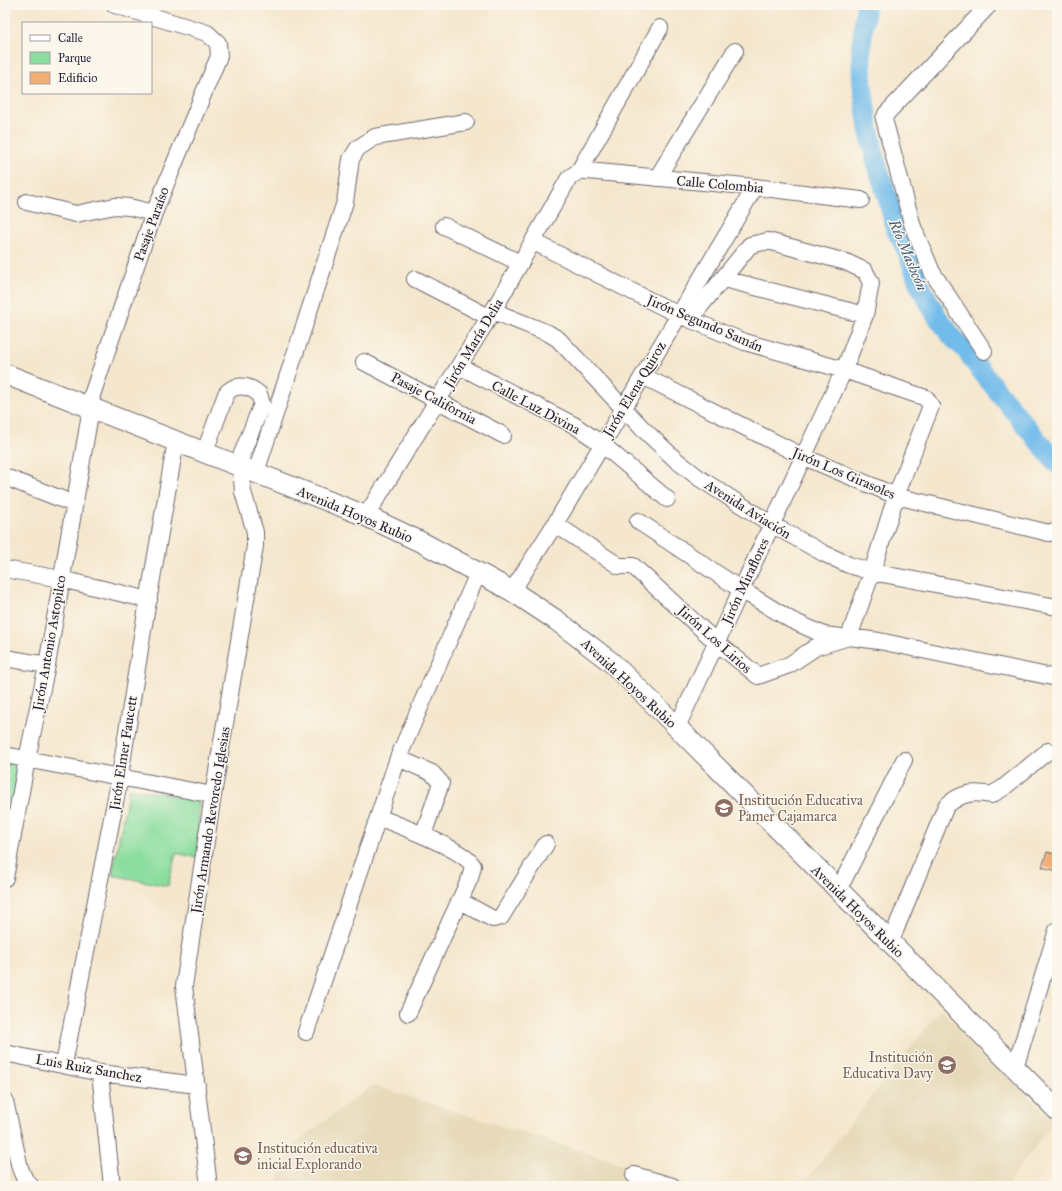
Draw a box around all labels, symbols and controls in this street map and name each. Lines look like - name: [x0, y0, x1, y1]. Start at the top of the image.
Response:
- legend: [22, 22, 152, 94]
- text: Calle: [58, 31, 83, 45]
- text: Parque: [58, 51, 91, 66]
- text: Edificio: [58, 71, 97, 85]
- street label: Calle Colombia: [676, 172, 764, 197]
- street label: Pasaje Paraíso: [130, 185, 173, 264]
- water label: Río Mashcón: [884, 216, 931, 294]
- street label: Jirón Segundo Samán: [642, 291, 766, 357]
- street label: Jirón María Delia: [439, 295, 508, 393]
- street label: Jirón Elena Quiroz: [598, 338, 671, 442]
- street label: Pasaje California: [388, 369, 479, 428]
- street label: Calle Luz Divina: [489, 377, 583, 438]
- street label: Jirón Los Girasoles: [788, 443, 898, 504]
- street label: Avenida Aviación: [701, 476, 794, 543]
- street label: Avenida Hoyos Rubio: [293, 482, 415, 547]
- street label: Jirón Miraflores: [717, 535, 774, 629]
- street label: Jirón Antonio Astopilco: [29, 574, 71, 714]
- street label: Jirón Los Lirios: [672, 600, 755, 678]
- street label: Avenida Hoyos Rubio: [577, 634, 680, 732]
- street label: Jirón Elmer Faucett: [106, 694, 142, 814]
- street label: Jirón Armando Revoredo Iglesias: [187, 725, 235, 917]
- place label: Institución Educativa Pamer Cajamarca: [738, 792, 863, 825]
- school or university icon: Institución Educativa Pamer Cajamarca: [713, 797, 735, 819]
- street label: Avenida Hoyos Rubio: [807, 861, 908, 961]
- place label: Institución Educativa Davy: [842, 1049, 933, 1082]
- street label: Luis Ruiz Sanchez: [34, 1051, 144, 1086]
- school or university icon: Institución Educativa Davy: [936, 1054, 958, 1076]
- place label: Institución educativa inicial Explorando: [257, 1140, 378, 1173]
- school or university icon: Institución educativa inicial Explorando: [232, 1145, 254, 1167]

